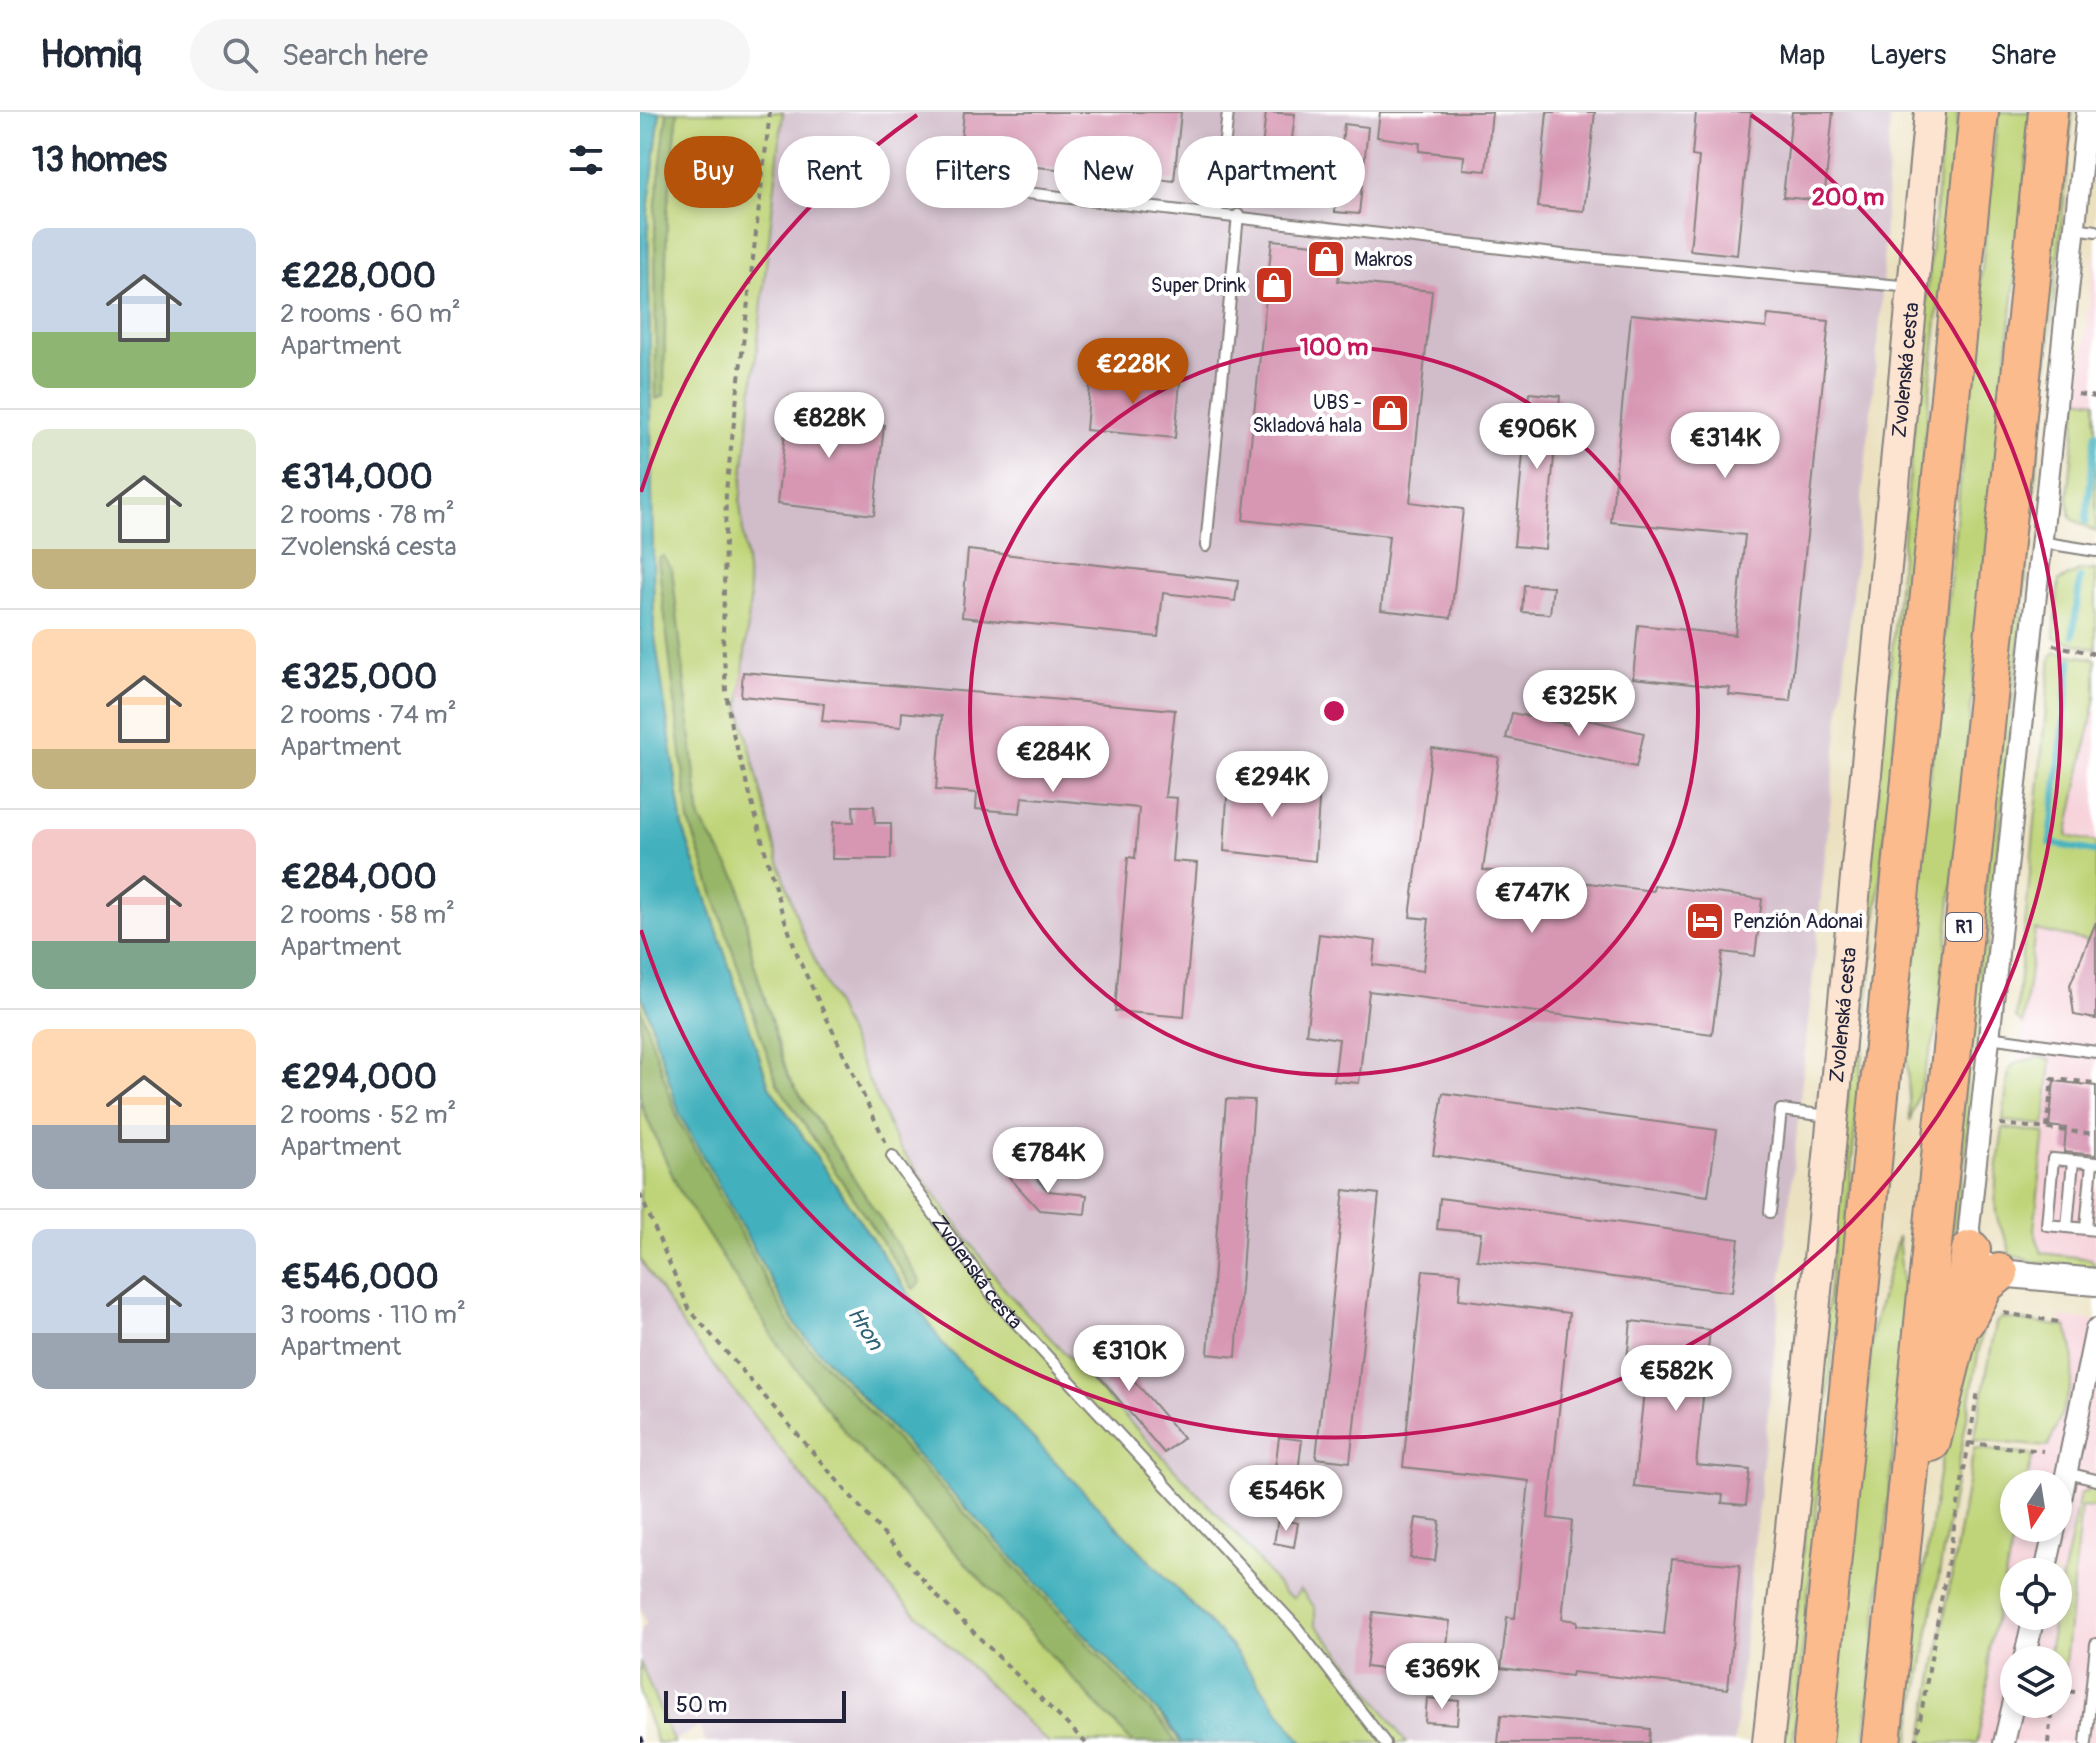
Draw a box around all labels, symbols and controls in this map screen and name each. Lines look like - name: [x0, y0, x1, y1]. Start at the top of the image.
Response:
- search box: [190, 19, 750, 91]
- text: Homiq: [40, 31, 142, 79]
- icon: search: [218, 33, 262, 77]
- text: Search here: [282, 37, 428, 74]
- text: Map: [1779, 38, 1825, 73]
- text: Layers: [1869, 38, 1946, 73]
- text: Share: [1990, 38, 2056, 73]
- chip: Buy: [664, 136, 762, 208]
- chip: Rent: [778, 136, 890, 208]
- chip: Filters: [906, 136, 1038, 208]
- chip: New: [1054, 136, 1162, 208]
- chip: Apartment: [1178, 136, 1365, 208]
- icon: filters: [564, 138, 608, 182]
- text: 13 homes: [32, 139, 167, 182]
- text: 200 m: [1812, 183, 1884, 212]
- shop icon: Makros: [1305, 238, 1347, 280]
- place label: Makros: [1354, 247, 1413, 272]
- text: €228,000: [280, 255, 436, 298]
- icon: home: [96, 260, 192, 356]
- shop icon: Super Drink: [1253, 264, 1295, 306]
- place label: Super Drink: [1151, 273, 1247, 298]
- text: 2 rooms · 60 m²: [280, 298, 461, 330]
- street label: Zvolenská cesta: [1887, 301, 1925, 439]
- text: Apartment: [280, 330, 401, 362]
- text: 100 m: [1300, 333, 1368, 362]
- pin: €228K: [1077, 338, 1189, 406]
- text: €228K: [1095, 348, 1171, 380]
- place label: UBS - Skladová hala: [1252, 390, 1362, 438]
- pin: €828K: [773, 392, 885, 460]
- shop icon: UBS - Skladová hala: [1369, 392, 1411, 434]
- text: €828K: [792, 402, 866, 434]
- pin: €906K: [1481, 403, 1593, 471]
- pin: €314K: [1669, 412, 1781, 480]
- text: €906K: [1497, 413, 1577, 445]
- text: €314K: [1689, 422, 1761, 454]
- text: €314,000: [280, 456, 433, 499]
- icon: home: [96, 461, 192, 557]
- text: 2 rooms · 78 m²: [280, 499, 455, 531]
- text: Zvolenská cesta: [280, 531, 457, 563]
- text: €325,000: [280, 656, 437, 699]
- icon: home: [96, 661, 192, 757]
- pin: €325K: [1523, 670, 1635, 738]
- text: €325K: [1541, 680, 1617, 712]
- centre of rings: [1320, 697, 1348, 725]
- text: 2 rooms · 74 m²: [280, 699, 457, 731]
- pin: €284K: [997, 726, 1109, 794]
- text: Apartment: [280, 731, 401, 763]
- text: €284K: [1015, 736, 1091, 768]
- pin: €294K: [1216, 751, 1328, 819]
- text: €294K: [1234, 761, 1310, 793]
- text: €284,000: [280, 856, 437, 899]
- icon: home: [96, 861, 192, 957]
- pin: €747K: [1476, 867, 1588, 935]
- text: €747K: [1494, 877, 1570, 909]
- text: 2 rooms · 58 m²: [280, 899, 455, 931]
- hotel icon: Penzión Adonai: [1684, 900, 1726, 942]
- place label: Penzión Adonai: [1733, 909, 1863, 934]
- road number: R1: [1946, 913, 1982, 941]
- text: Apartment: [280, 931, 401, 963]
- street label: Zvolenská cesta: [1824, 946, 1862, 1084]
- text: €294,000: [280, 1056, 437, 1099]
- icon: home: [96, 1061, 192, 1157]
- text: 2 rooms · 52 m²: [280, 1099, 456, 1131]
- pin: €784K: [992, 1127, 1104, 1195]
- text: Apartment: [280, 1131, 401, 1163]
- text: €784K: [1011, 1137, 1085, 1169]
- street label: Zvolenská cesta: [926, 1211, 1028, 1334]
- text: €546,000: [280, 1256, 439, 1299]
- icon: home: [96, 1261, 192, 1357]
- text: 3 rooms · 110 m²: [280, 1299, 466, 1331]
- water label: Hron: [841, 1302, 890, 1357]
- pin: €310K: [1073, 1325, 1185, 1393]
- text: Apartment: [280, 1331, 401, 1363]
- text: €310K: [1091, 1335, 1167, 1367]
- pin: €582K: [1620, 1345, 1732, 1413]
- text: €582K: [1639, 1355, 1713, 1387]
- pin: €546K: [1230, 1465, 1342, 1533]
- north arrow: [2000, 1470, 2072, 1542]
- map controls: [2000, 1470, 2072, 1718]
- text: €546K: [1247, 1475, 1325, 1507]
- button: locate: [2000, 1558, 2072, 1630]
- pin: €369K: [1386, 1643, 1498, 1711]
- button: layers: [2000, 1646, 2072, 1718]
- text: €369K: [1404, 1653, 1480, 1685]
- scale bar: [664, 1687, 846, 1723]
- text: 50 m: [676, 1691, 727, 1719]

